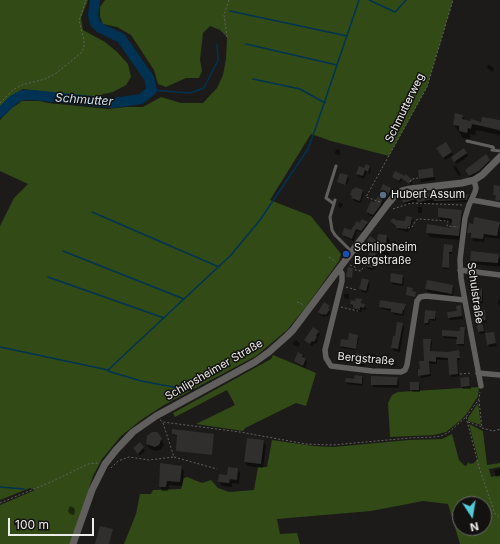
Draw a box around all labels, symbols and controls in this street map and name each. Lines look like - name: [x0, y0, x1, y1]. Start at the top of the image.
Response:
- street label: Schmutterweg: [383, 71, 427, 145]
- water label: Schmutter: [54, 91, 114, 109]
- place label: Hubert Assum: [391, 188, 465, 202]
- marker: Hubert Assum: [378, 190, 388, 200]
- place label: Schlipsheim Bergstraße: [354, 241, 417, 267]
- marker: Schlipsheim Bergstraße: [341, 249, 351, 259]
- street label: Schulstraße: [464, 261, 486, 325]
- street label: Schlipsheimer Straße: [163, 337, 265, 403]
- street label: Bergstraße: [337, 350, 395, 368]
- north arrow: [452, 496, 492, 536]
- scale bar: [10, 510, 96, 536]
- text: 100 m: [15, 517, 49, 532]
- text: N: [469, 519, 480, 534]

